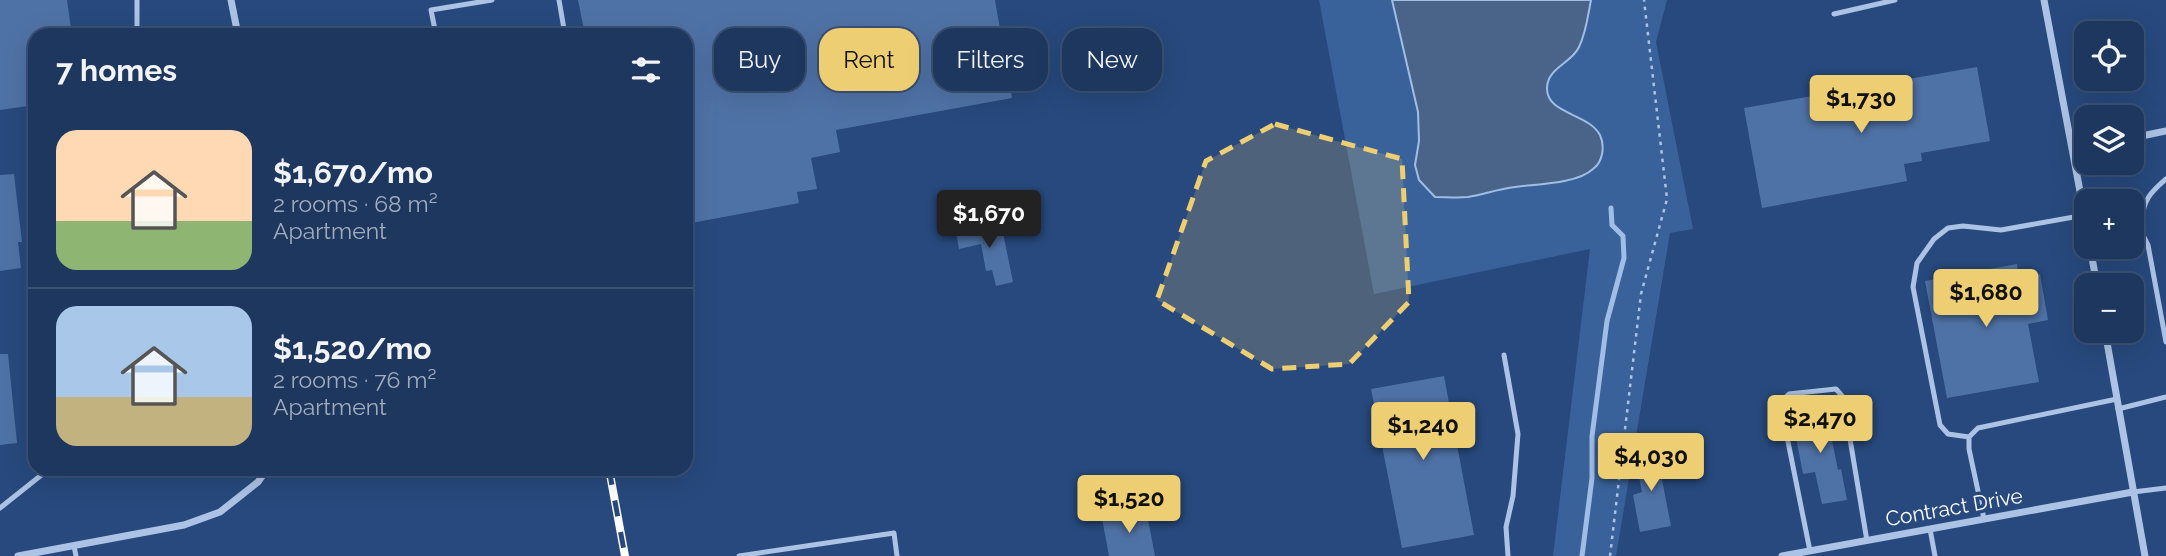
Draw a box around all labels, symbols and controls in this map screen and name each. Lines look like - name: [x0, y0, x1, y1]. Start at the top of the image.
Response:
- map controls: [2074, 21, 2144, 343]
- button: locate: [2074, 21, 2144, 91]
- chip: Buy: [714, 28, 805, 91]
- chip: Rent: [819, 28, 919, 91]
- chip: Filters: [933, 28, 1048, 91]
- chip: New: [1062, 28, 1162, 91]
- icon: filters: [627, 51, 665, 89]
- text: 7 homes: [56, 53, 177, 88]
- pin: $1,730: [1804, 76, 1918, 135]
- text: $1,730: [1826, 84, 1896, 111]
- button: layers: [2074, 105, 2144, 175]
- text: $1,670/mo: [273, 155, 433, 190]
- icon: home: [112, 158, 196, 242]
- button: +: [2074, 189, 2144, 259]
- text: 2 rooms · 68 m²: [273, 190, 438, 217]
- pin: $1,670: [932, 190, 1046, 250]
- text: $1,670: [953, 199, 1025, 226]
- text: Apartment: [273, 217, 387, 244]
- pin: $1,680: [1929, 270, 2043, 329]
- button: −: [2074, 273, 2144, 343]
- text: $1,680: [1949, 278, 2023, 305]
- text: $1,520/mo: [273, 331, 432, 366]
- icon: home: [112, 334, 196, 418]
- text: 2 rooms · 76 m²: [273, 366, 436, 393]
- text: Apartment: [273, 393, 387, 420]
- pin: $2,470: [1763, 396, 1877, 455]
- pin: $1,240: [1366, 402, 1480, 462]
- text: $2,470: [1783, 404, 1857, 431]
- text: $1,240: [1387, 411, 1459, 438]
- pin: $4,030: [1594, 434, 1708, 493]
- text: $4,030: [1614, 442, 1688, 469]
- pin: $1,520: [1072, 476, 1186, 535]
- street label: Contract Drive: [1883, 483, 2025, 531]
- text: $1,520: [1093, 484, 1165, 511]

